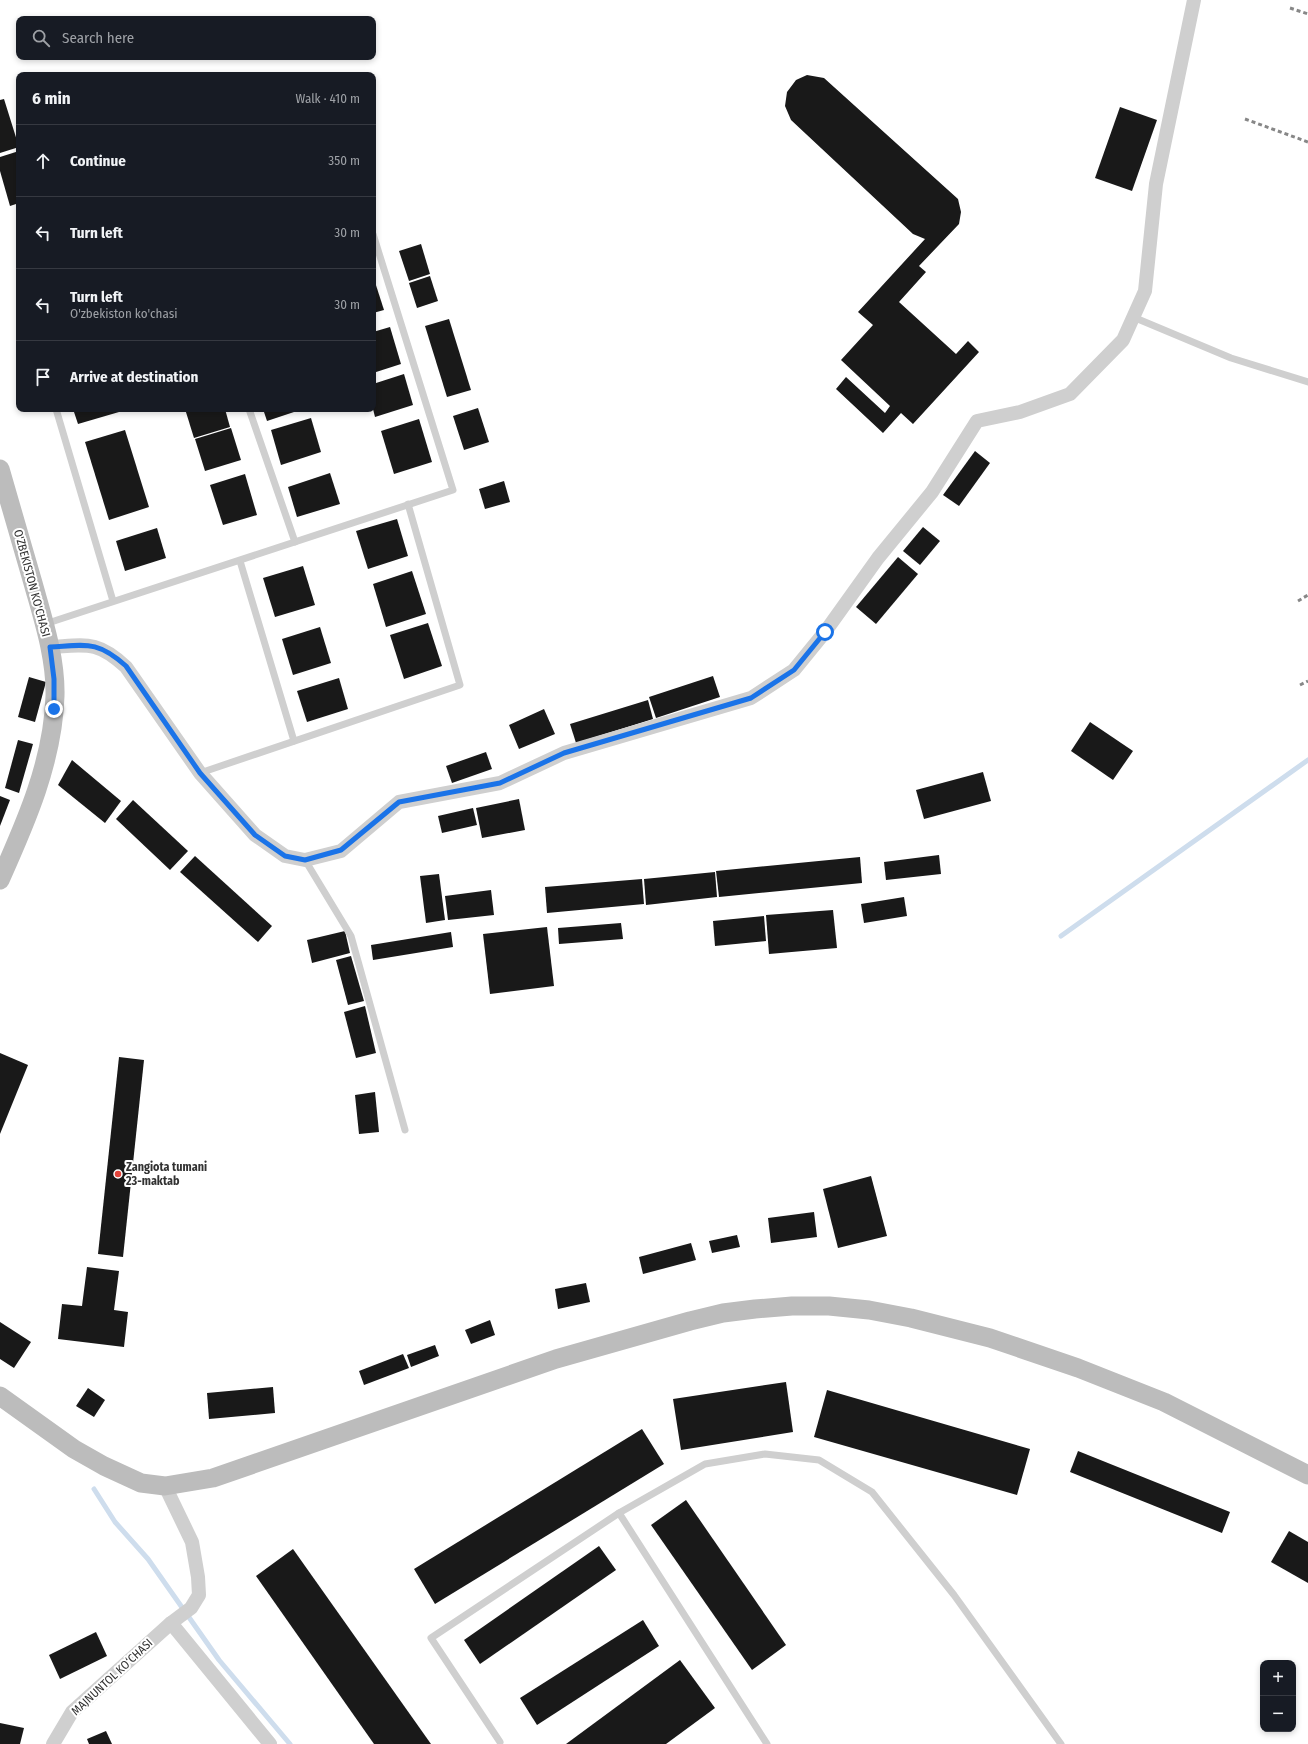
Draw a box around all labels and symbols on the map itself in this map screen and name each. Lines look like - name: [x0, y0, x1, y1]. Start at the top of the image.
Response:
- street label: O'ZBEKISTON KO'CHASI: [11, 528, 53, 638]
- route start: [816, 623, 834, 641]
- route end: [45, 700, 63, 718]
- place label: Zangiota tumani 23-maktab: [125, 1160, 207, 1188]
- marker: Zangiota tumani 23-maktab: [113, 1169, 123, 1179]
- street label: MAJNUNTOL KO‘CHASI: [69, 1636, 155, 1718]

